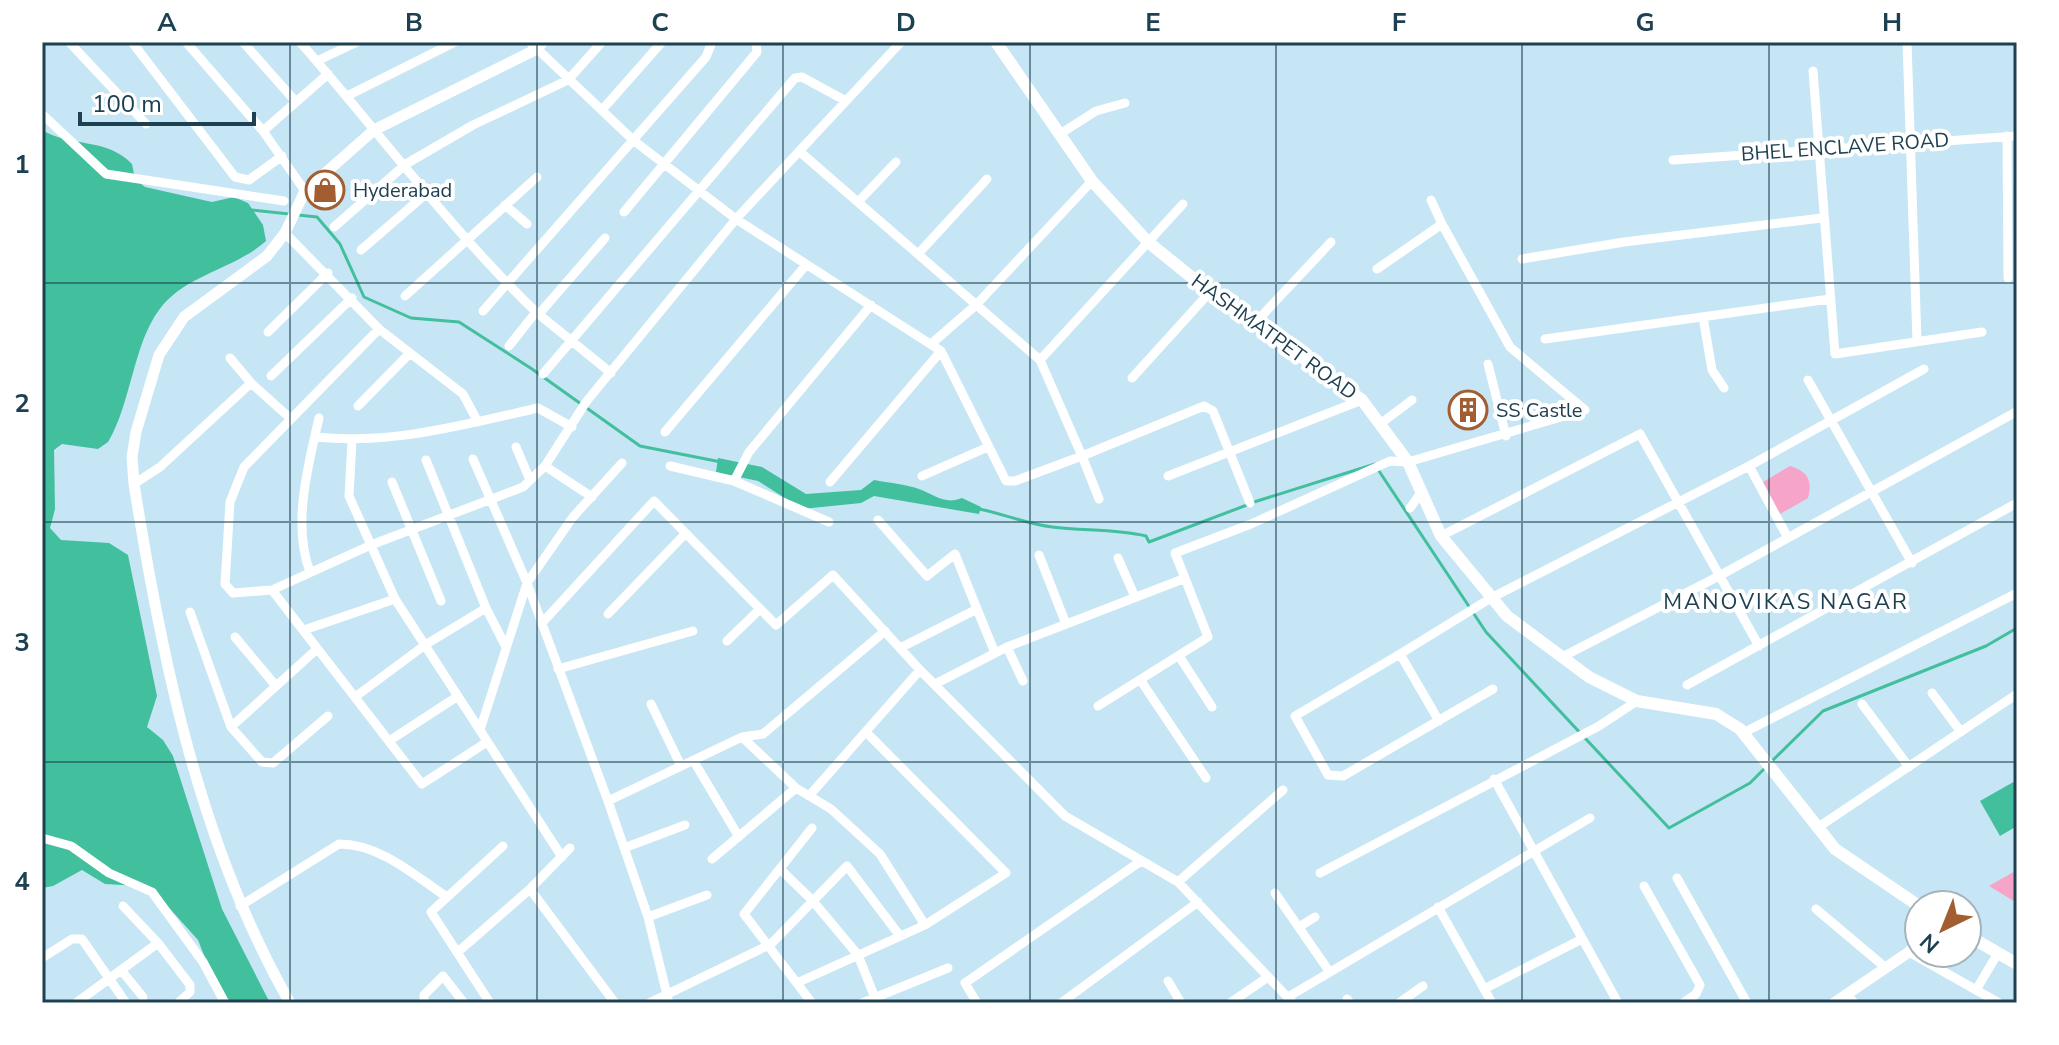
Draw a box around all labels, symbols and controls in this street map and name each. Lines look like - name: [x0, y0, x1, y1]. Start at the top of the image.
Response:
- text: A: [157, 5, 177, 40]
- text: B: [405, 5, 423, 40]
- text: C: [651, 5, 669, 40]
- text: D: [896, 5, 916, 40]
- text: E: [1145, 5, 1161, 40]
- text: F: [1392, 5, 1406, 40]
- text: G: [1635, 5, 1655, 40]
- text: H: [1882, 5, 1902, 40]
- scale bar: [80, 76, 254, 126]
- text: 100 m: [92, 88, 162, 120]
- street label: BHEL ENCLAVE ROAD: [1740, 126, 1950, 168]
- text: 1: [14, 147, 30, 182]
- shop icon: Hyderabad: [304, 169, 346, 211]
- place label: Hyderabad: [353, 177, 452, 204]
- street label: HASHMATPET ROAD: [1186, 268, 1362, 406]
- text: 2: [14, 386, 30, 421]
- building icon: SS Castle: [1447, 389, 1489, 431]
- place label: SS Castle: [1496, 397, 1582, 424]
- district label: MANOVIKAS NAGAR: [1663, 587, 1909, 617]
- text: 3: [14, 625, 30, 660]
- text: 4: [14, 864, 30, 899]
- north arrow: [1903, 889, 1983, 969]
- text: N: [1914, 926, 1946, 959]

